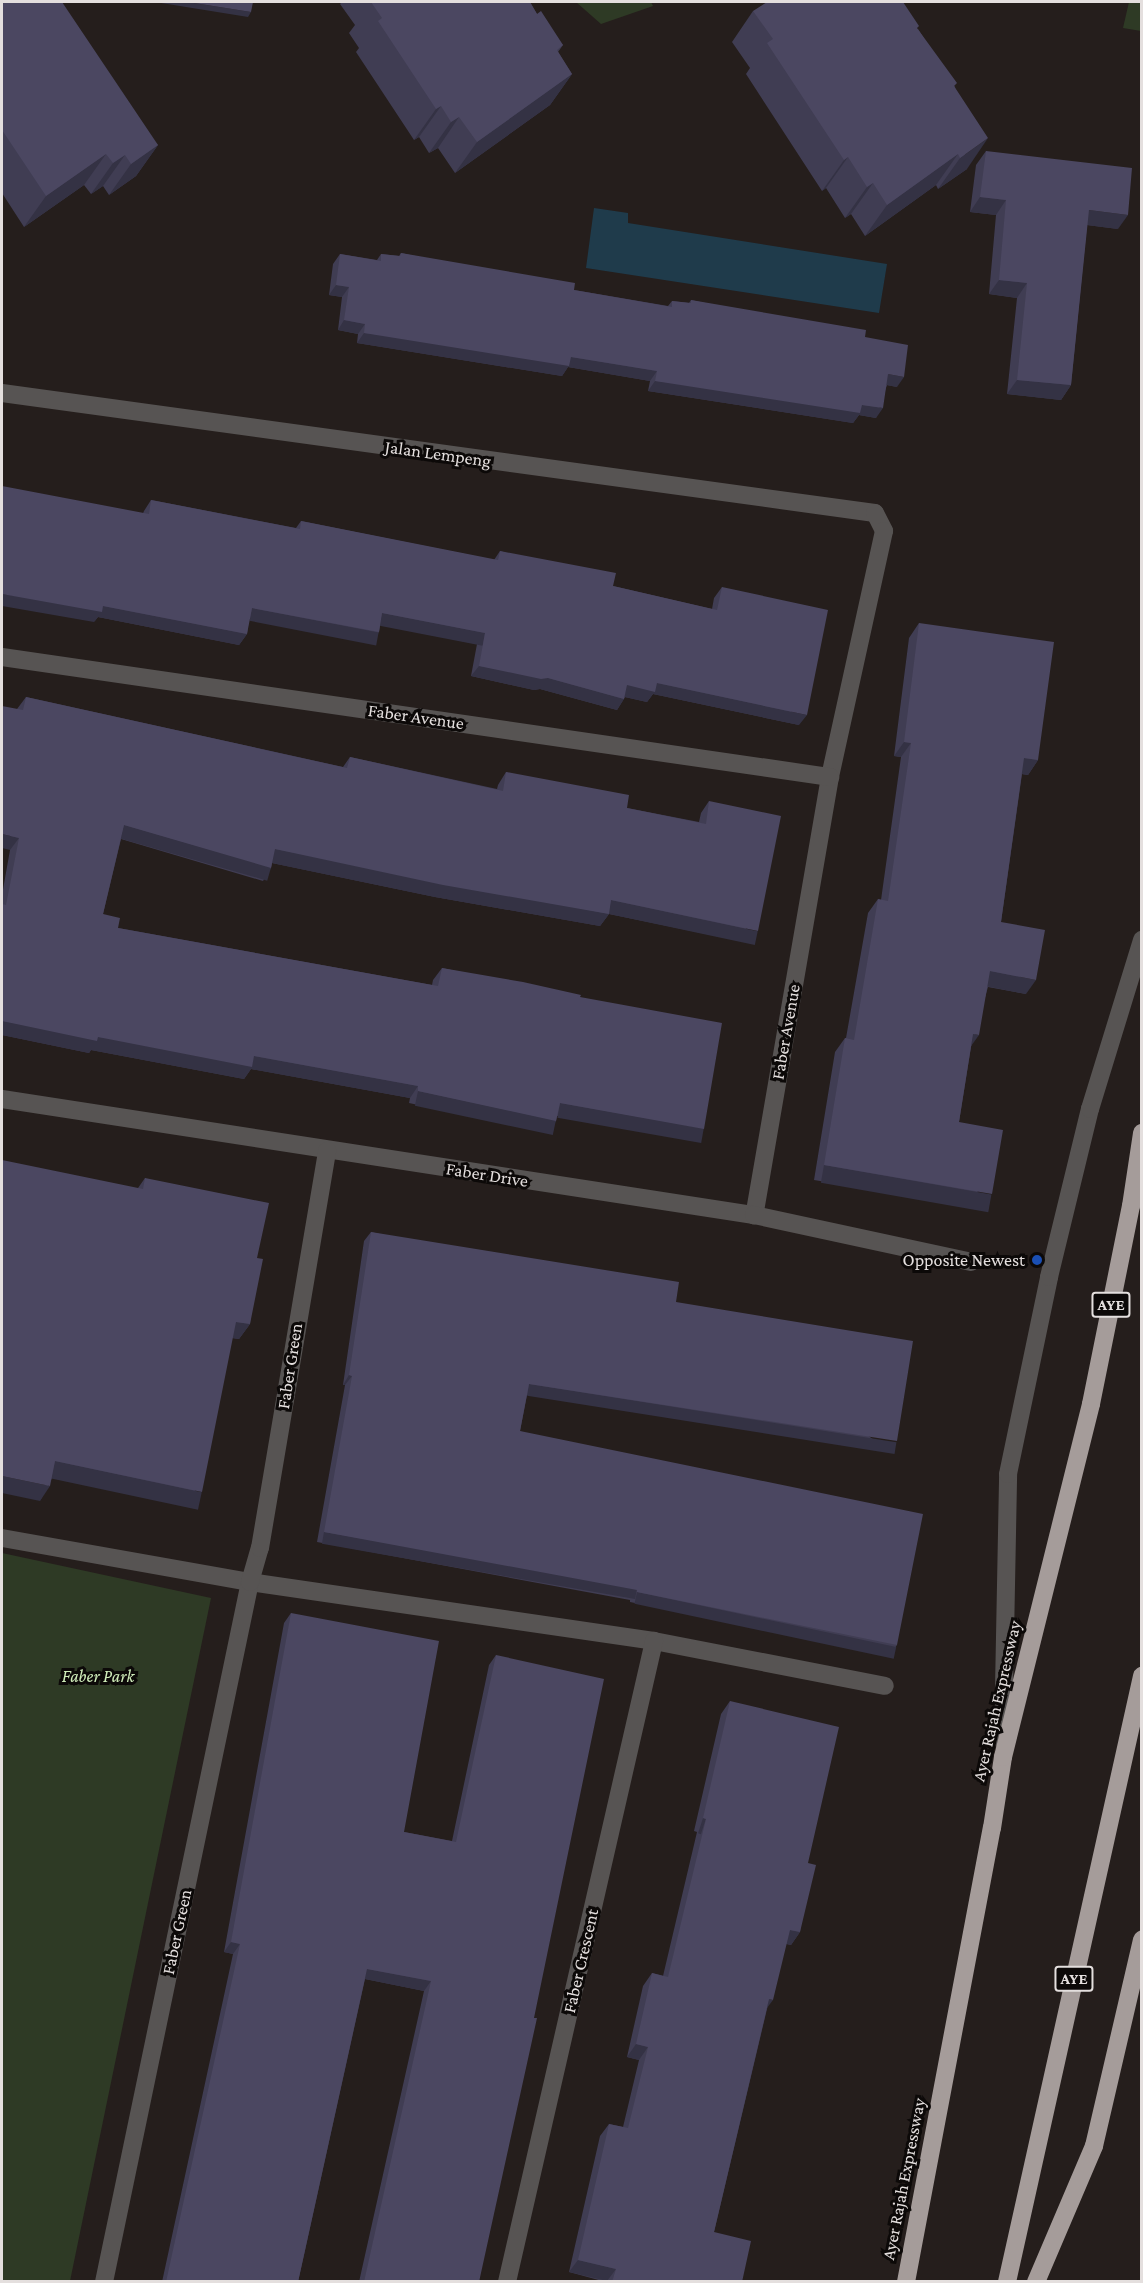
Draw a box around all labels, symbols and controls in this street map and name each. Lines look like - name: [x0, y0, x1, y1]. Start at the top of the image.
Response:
- street label: Jalan Lempeng: [384, 436, 492, 472]
- street label: Faber Avenue: [367, 700, 465, 734]
- street label: Faber Avenue: [767, 982, 805, 1082]
- street label: Faber Drive: [444, 1158, 530, 1192]
- place label: Opposite Newest: [903, 1249, 1025, 1271]
- marker: Opposite Newest: [1030, 1253, 1044, 1267]
- road number: AYE: [1090, 1292, 1132, 1318]
- street label: Faber Green: [273, 1322, 307, 1410]
- street label: Ayer Rajah Expressway: [968, 1618, 1026, 1784]
- park label: Faber Park: [62, 1665, 134, 1687]
- street label: Faber Green: [157, 1887, 197, 1977]
- street label: Faber Crescent: [559, 1907, 603, 2015]
- road number: AYE: [1053, 1966, 1095, 1992]
- street label: Ayer Rajah Expressway: [878, 2096, 930, 2262]

